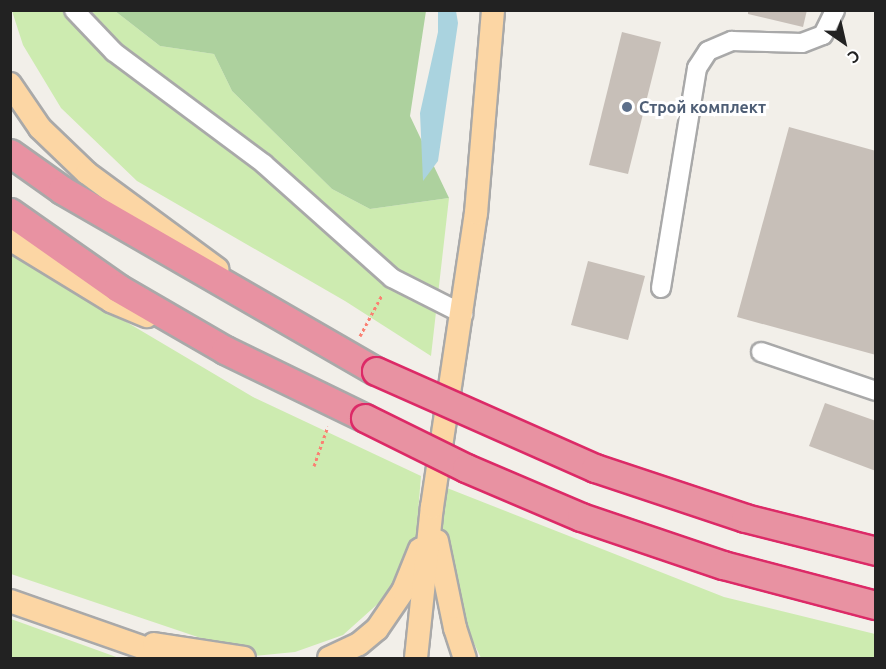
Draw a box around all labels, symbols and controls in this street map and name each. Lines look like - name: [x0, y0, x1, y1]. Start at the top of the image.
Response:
- north arrow: [814, 12, 874, 72]
- text: С: [845, 47, 863, 67]
- place label: Строй комплект: [639, 97, 766, 117]
- marker: Строй комплект: [620, 100, 634, 114]

